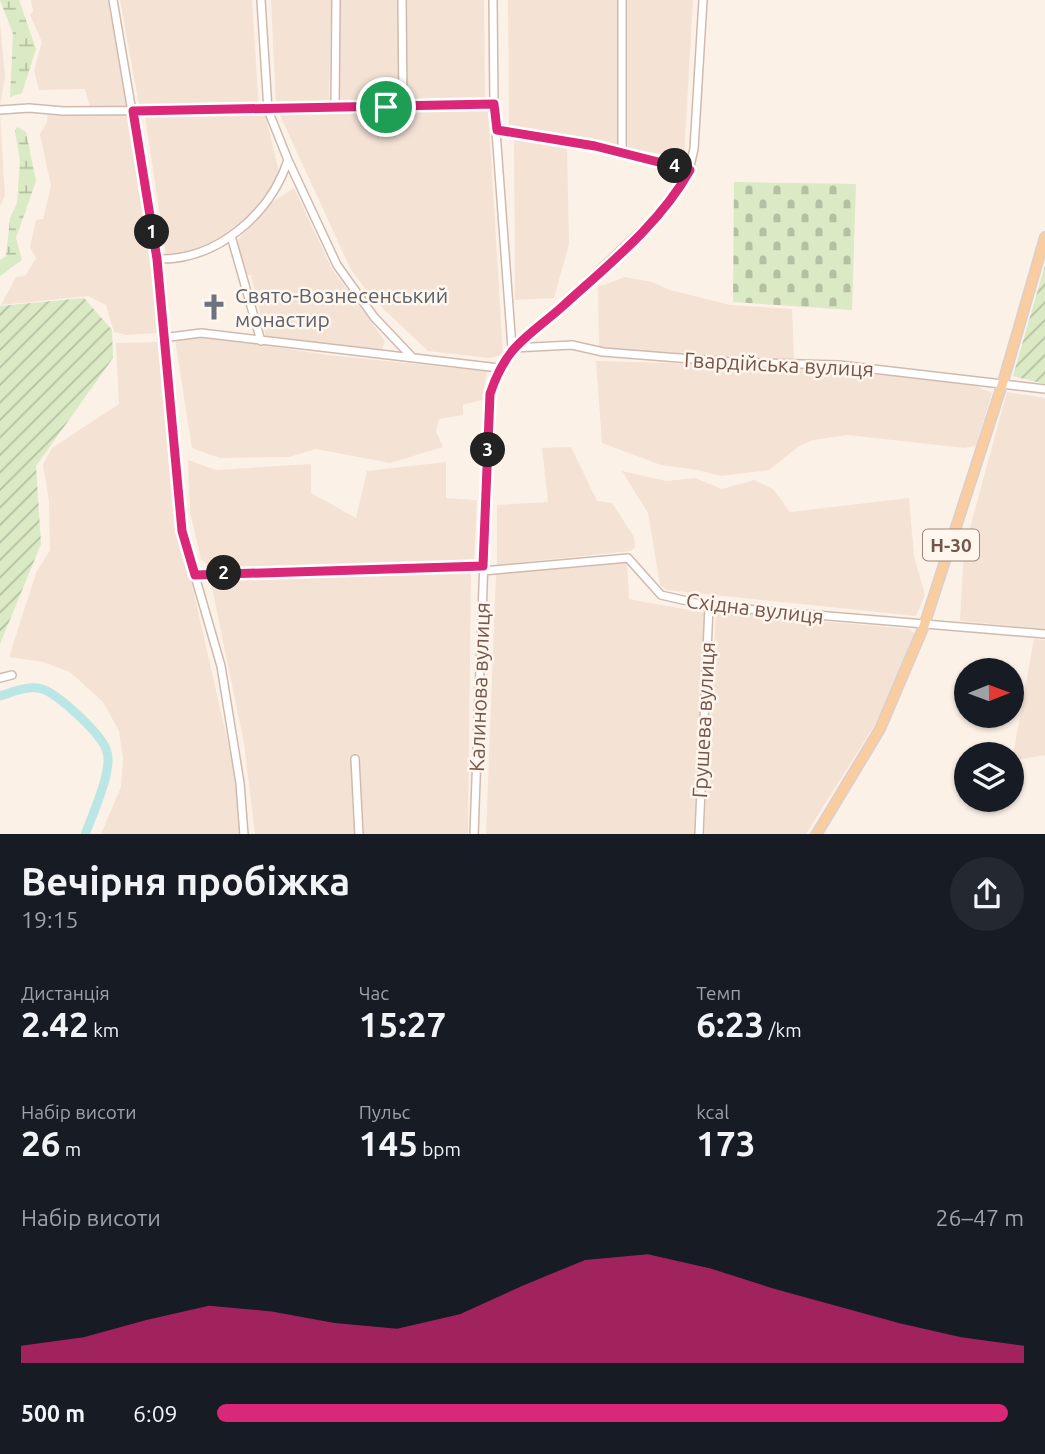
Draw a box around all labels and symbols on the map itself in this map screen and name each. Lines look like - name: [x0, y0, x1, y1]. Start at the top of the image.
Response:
- pin: [356, 77, 416, 137]
- pin: 4: [658, 148, 692, 184]
- pin: 1: [134, 215, 170, 250]
- place label: Cвято-Вознесенський монастир: [235, 283, 448, 331]
- church icon: Cвято-Вознесенський монастир: [199, 292, 229, 322]
- street label: Гвардійська вулиця: [684, 347, 874, 381]
- pin: 3: [470, 433, 505, 468]
- road number: Н-30: [923, 530, 979, 560]
- pin: 2: [206, 556, 242, 590]
- street label: Східна вулиця: [685, 588, 825, 628]
- street label: Калинова вулиця: [464, 602, 494, 772]
- street label: Грушева вулиця: [687, 641, 719, 799]
- north arrow: [954, 658, 1024, 728]

